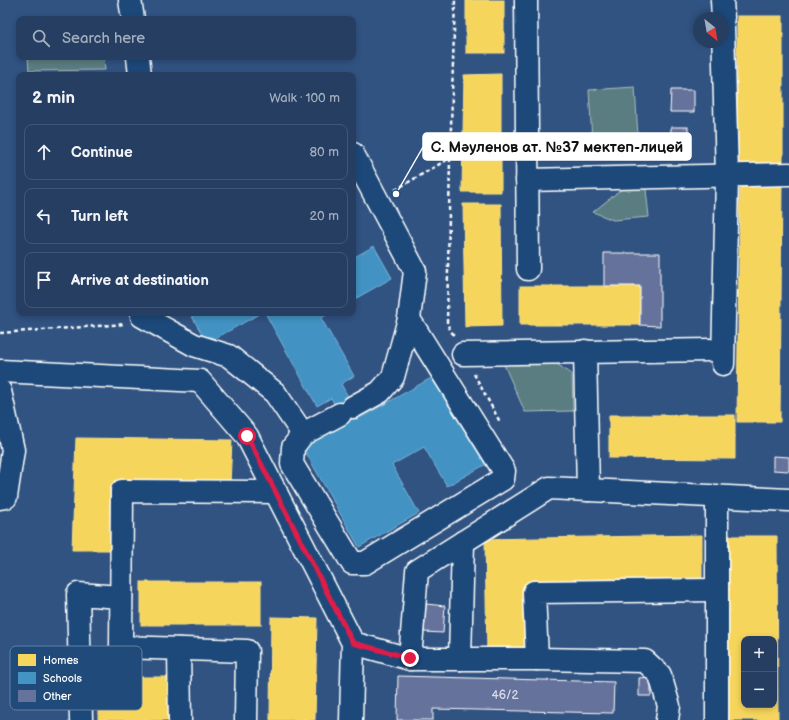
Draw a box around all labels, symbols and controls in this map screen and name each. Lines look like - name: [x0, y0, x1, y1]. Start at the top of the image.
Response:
- north arrow: [693, 12, 729, 48]
- search box: [16, 16, 356, 60]
- icon: search: [30, 27, 52, 49]
- text: Search here: [62, 29, 145, 48]
- text: 2 min: [32, 88, 75, 108]
- text: Walk · 100 m: [269, 90, 340, 106]
- callout: С. Мәуленов ат. №37 мектеп-лицей: [423, 133, 691, 160]
- text: С. Мәуленов ат. №37 мектеп-лицей: [431, 138, 683, 157]
- icon: ahead: [33, 141, 55, 163]
- text: Continue: [71, 143, 133, 162]
- text: 80 m: [310, 144, 339, 160]
- icon: left: [33, 205, 55, 227]
- text: Turn left: [71, 207, 128, 226]
- text: 20 m: [309, 208, 339, 224]
- icon: arrive: [33, 269, 55, 291]
- text: Arrive at destination: [71, 271, 209, 290]
- route start: [238, 427, 256, 445]
- map controls: [741, 636, 777, 708]
- button: +: [741, 636, 777, 672]
- legend: [10, 646, 142, 710]
- route end: [401, 649, 419, 667]
- text: Homes: [43, 654, 79, 667]
- text: Schools: [43, 672, 83, 685]
- button: −: [741, 672, 777, 708]
- house number: 46/2: [491, 688, 519, 703]
- text: Other: [43, 690, 72, 703]

